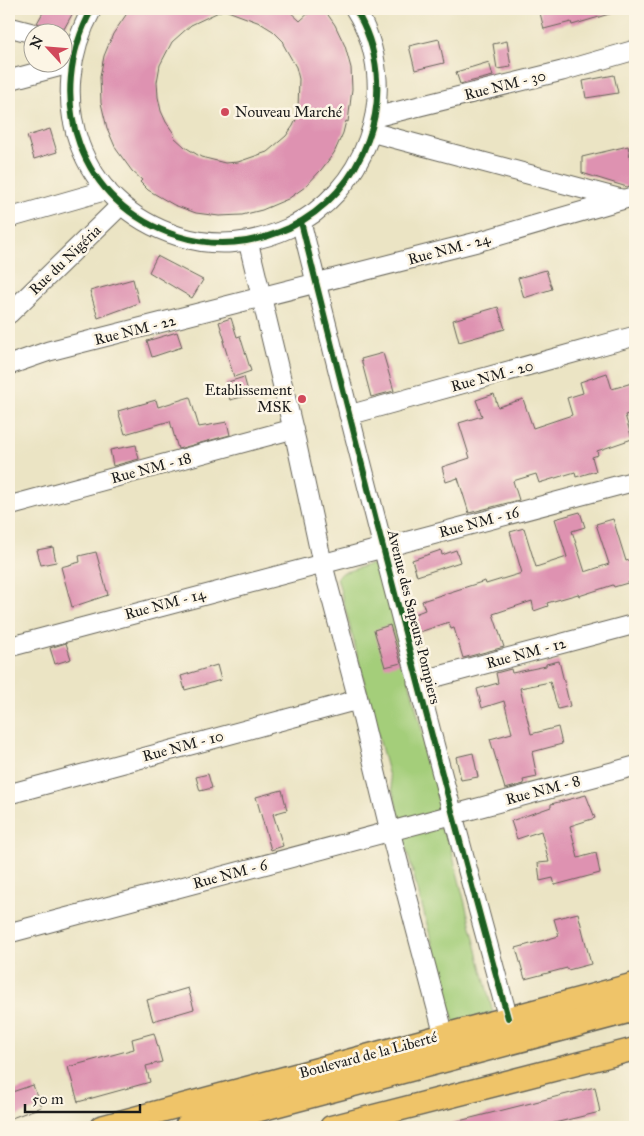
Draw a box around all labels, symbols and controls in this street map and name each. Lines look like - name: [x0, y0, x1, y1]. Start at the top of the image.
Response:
- north arrow: [22, 22, 72, 72]
- text: N: [27, 33, 47, 52]
- street label: Rue NM - 30: [462, 66, 548, 104]
- place label: Nouveau Marché: [235, 103, 343, 121]
- marker: Nouveau Marché: [219, 106, 231, 118]
- street label: Rue du Nigéria: [25, 221, 105, 299]
- street label: Rue NM - 24: [406, 229, 493, 269]
- street label: Rue NM - 22: [92, 311, 178, 349]
- street label: Rue NM - 20: [449, 356, 535, 396]
- place label: Etablissement MSK: [205, 381, 293, 416]
- marker: Etablissement MSK: [296, 393, 308, 405]
- street label: Rue NM - 18: [109, 449, 193, 487]
- street label: Rue NM - 16: [437, 502, 522, 541]
- street label: Avenue des Sapeurs Pompiers: [383, 527, 444, 706]
- street label: Rue NM - 14: [123, 584, 208, 623]
- street label: Rue NM - 12: [484, 634, 568, 672]
- street label: Rue NM - 10: [140, 727, 226, 765]
- street label: Rue NM - 8: [504, 771, 582, 809]
- street label: Rue NM - 6: [191, 855, 270, 893]
- street label: Boulevard de la Liberté: [297, 1028, 440, 1082]
- scale bar: [25, 1081, 140, 1113]
- text: 50 m: [32, 1090, 64, 1108]

